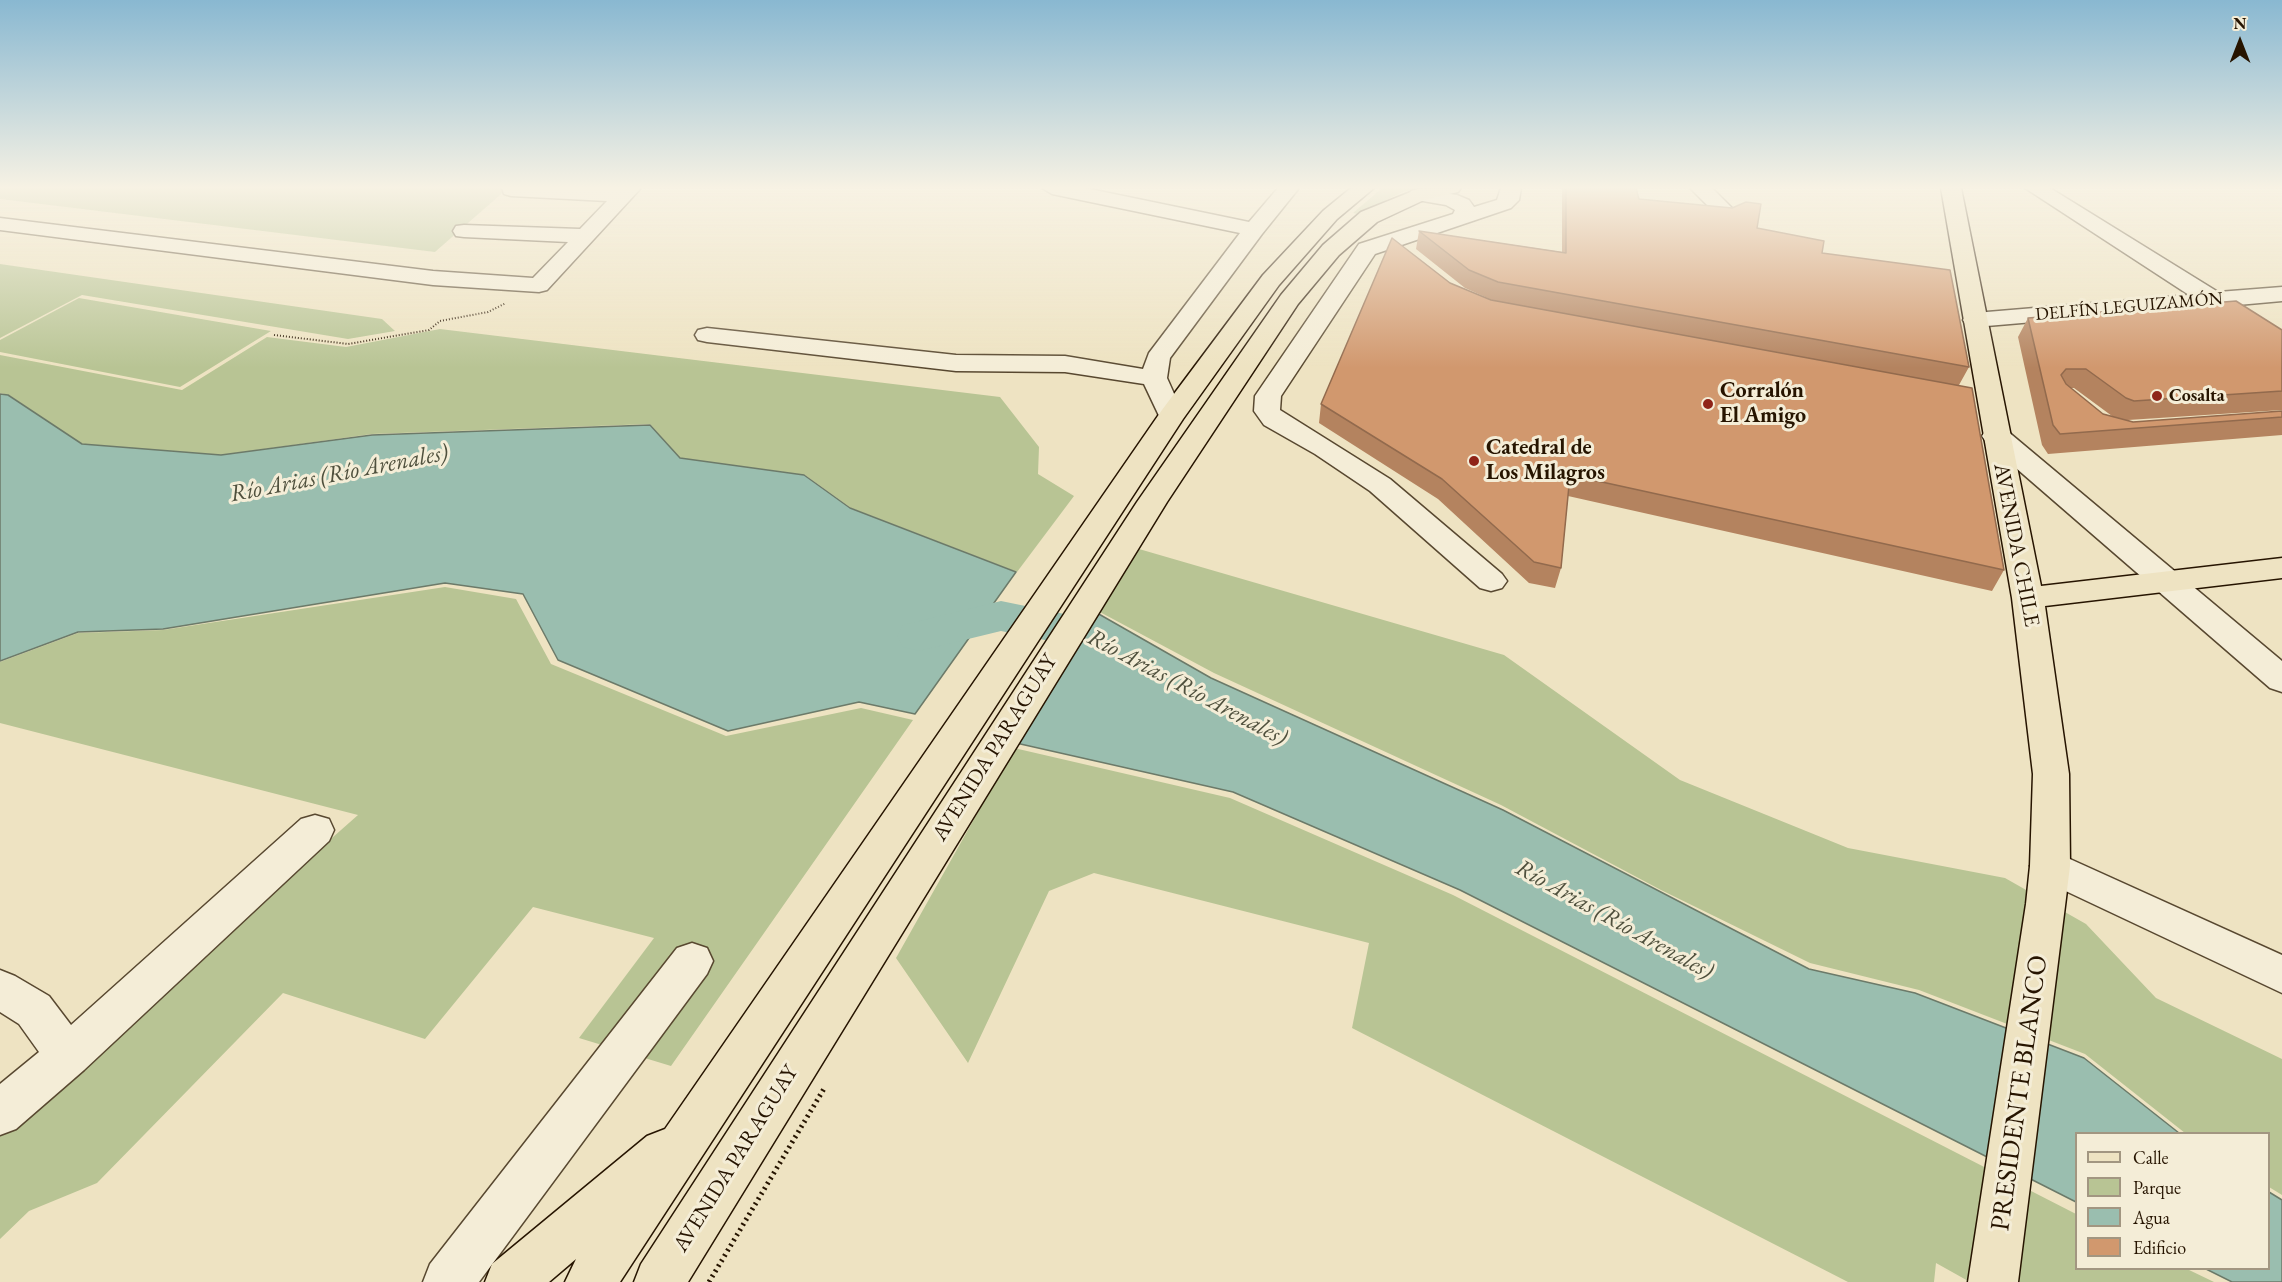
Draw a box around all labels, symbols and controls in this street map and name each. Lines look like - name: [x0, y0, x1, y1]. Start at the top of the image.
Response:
- north arrow: [2210, 12, 2270, 72]
- text: N: [2234, 13, 2246, 34]
- street label: DELFÍN LEGUIZAMÓN: [2034, 288, 2224, 326]
- place label: Corralón El Amigo: [1720, 378, 1806, 430]
- place label: Cosalta: [2169, 385, 2225, 407]
- marker: Cosalta: [2150, 389, 2164, 403]
- marker: Corralón El Amigo: [1701, 397, 1715, 411]
- place label: Catedral de Los Milagros: [1486, 435, 1605, 487]
- water label: Río Arias (Río Arenales): [227, 439, 451, 509]
- marker: Catedral de Los Milagros: [1467, 454, 1481, 468]
- street label: AVENIDA CHILE: [1987, 461, 2045, 629]
- water label: Río Arias (Río Arenales): [1082, 623, 1292, 753]
- street label: AVENIDA PARAGUAY: [927, 650, 1063, 846]
- water label: Río Arias (Río Arenales): [1510, 854, 1718, 986]
- street label: PRESIDENTE BLANCO: [1985, 953, 2055, 1233]
- street label: AVENIDA PARAGUAY: [668, 1061, 804, 1257]
- legend: [2075, 1132, 2270, 1270]
- text: Calle: [2133, 1146, 2169, 1169]
- text: Parque: [2133, 1176, 2181, 1199]
- text: Agua: [2133, 1206, 2170, 1229]
- text: Edificio: [2133, 1236, 2186, 1259]

